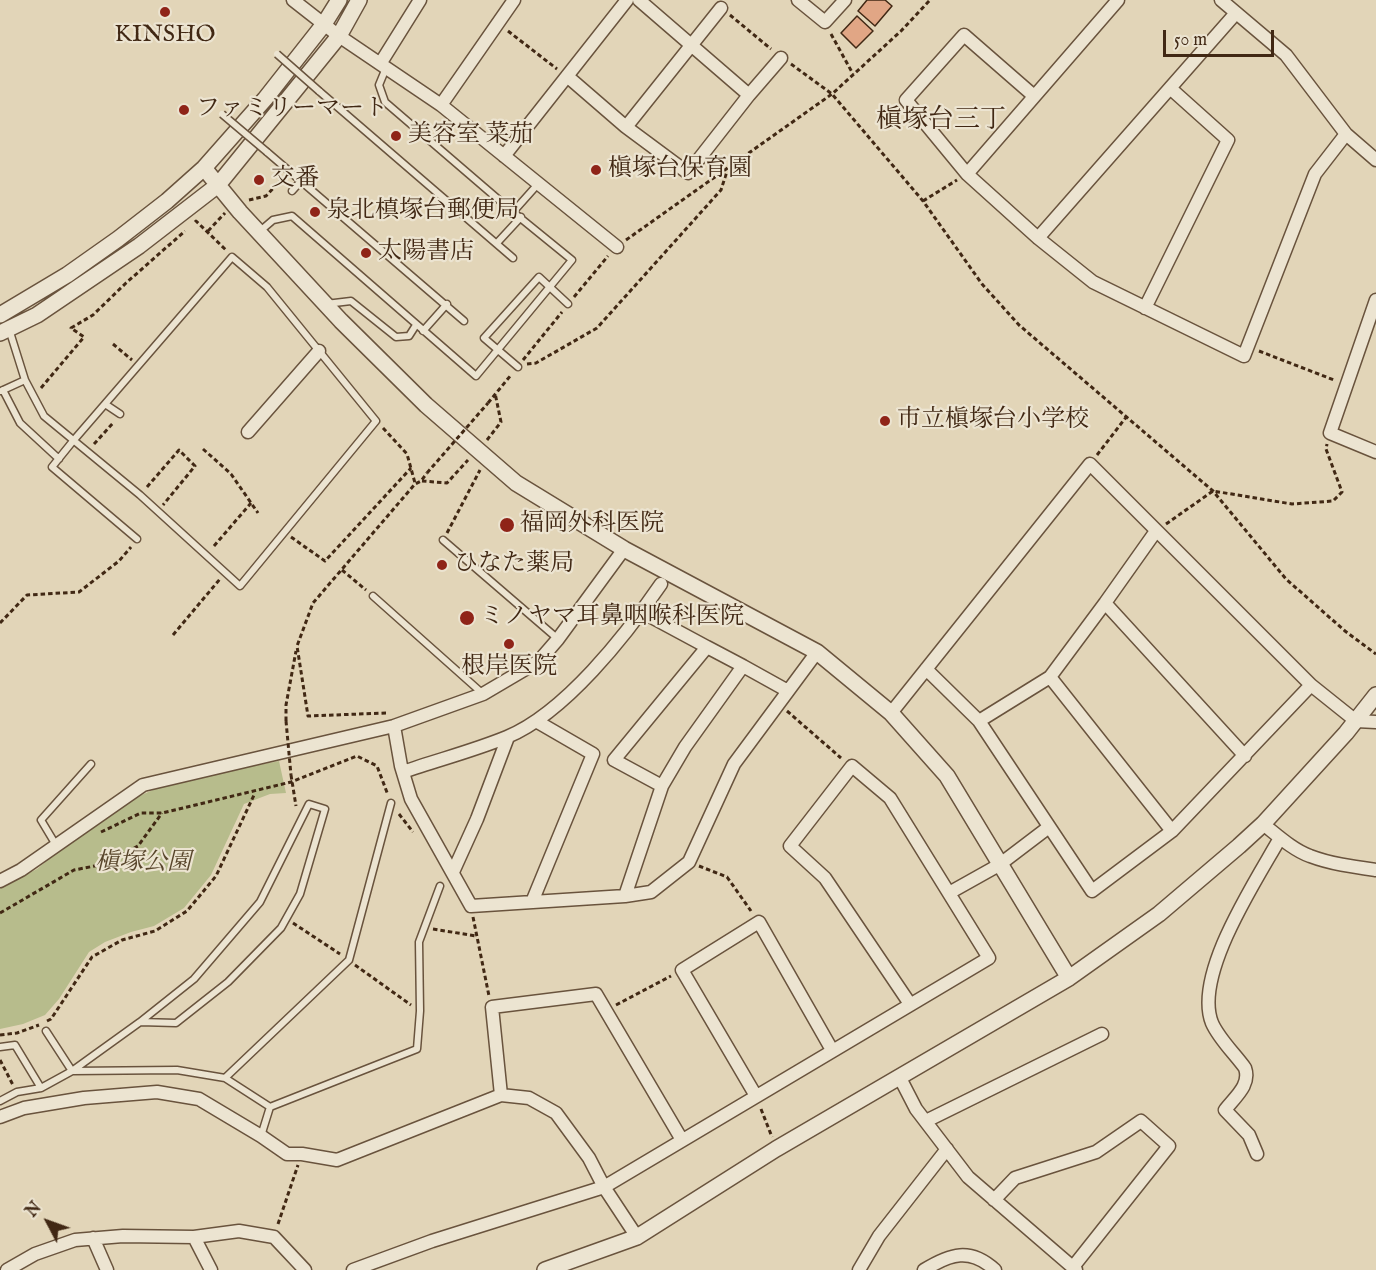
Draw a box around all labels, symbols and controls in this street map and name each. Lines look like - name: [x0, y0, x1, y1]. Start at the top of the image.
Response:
- marker: KINSHO: [158, 5, 172, 19]
- scale bar: [1166, 18, 1277, 56]
- place label: KINSHO: [115, 22, 215, 50]
- text: 50 m: [1174, 29, 1207, 52]
- place label: ファミリーマート: [196, 96, 388, 124]
- marker: ファミリーマート: [177, 103, 191, 117]
- district label: 槇塚台三丁: [876, 106, 1006, 138]
- place label: 美容室 菜茄: [408, 122, 533, 150]
- marker: 美容室 菜茄: [389, 129, 403, 143]
- place label: 槇塚台保育園: [608, 156, 752, 184]
- marker: 槇塚台保育園: [589, 163, 603, 177]
- place label: 交番: [271, 166, 319, 194]
- marker: 交番: [252, 173, 266, 187]
- place label: 泉北槙塚台郵便局: [327, 198, 519, 226]
- marker: 泉北槙塚台郵便局: [308, 205, 322, 219]
- place label: 太陽書店: [378, 239, 474, 267]
- marker: 太陽書店: [359, 246, 373, 260]
- place label: 市立槇塚台小学校: [897, 407, 1089, 435]
- marker: 市立槇塚台小学校: [878, 414, 892, 428]
- place label: 福岡外科医院: [520, 511, 664, 539]
- marker: 福岡外科医院: [498, 516, 516, 534]
- place label: ひなた薬局: [454, 551, 574, 579]
- marker: ひなた薬局: [435, 558, 449, 572]
- place label: ミノヤマ耳鼻咽喉科医院: [480, 604, 744, 632]
- marker: ミノヤマ耳鼻咽喉科医院: [458, 609, 476, 627]
- marker: 根岸医院: [502, 637, 516, 651]
- place label: 根岸医院: [461, 654, 557, 682]
- park label: 槇塚公園: [95, 850, 191, 878]
- north arrow: [18, 1192, 78, 1252]
- text: N: [22, 1198, 47, 1222]

